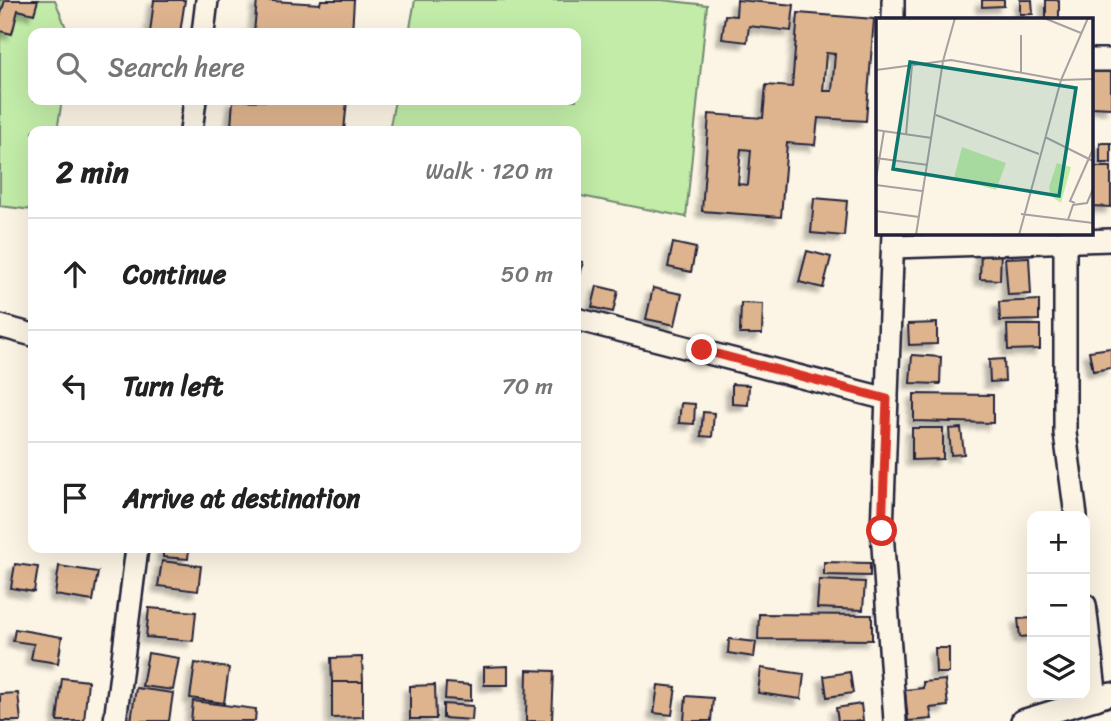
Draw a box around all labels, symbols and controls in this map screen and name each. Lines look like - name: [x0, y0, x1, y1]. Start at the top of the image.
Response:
- inset map: [876, 18, 1094, 234]
- search box: [28, 28, 581, 105]
- text: Search here: [108, 44, 245, 90]
- icon: search: [52, 48, 90, 86]
- text: 2 min: [56, 145, 129, 199]
- text: Walk · 120 m: [426, 151, 553, 192]
- text: Continue: [123, 251, 226, 297]
- text: 50 m: [501, 254, 553, 295]
- icon: ahead: [56, 255, 94, 293]
- route end: [686, 334, 717, 365]
- text: Turn left: [123, 363, 223, 409]
- text: 70 m: [502, 366, 553, 407]
- icon: left: [56, 367, 94, 405]
- text: Arrive at destination: [123, 475, 360, 521]
- icon: arrive: [56, 479, 94, 517]
- map controls: [1027, 511, 1090, 700]
- button: +: [1027, 511, 1090, 574]
- route start: [866, 515, 897, 546]
- button: −: [1027, 574, 1090, 637]
- button: layers: [1027, 637, 1090, 700]

